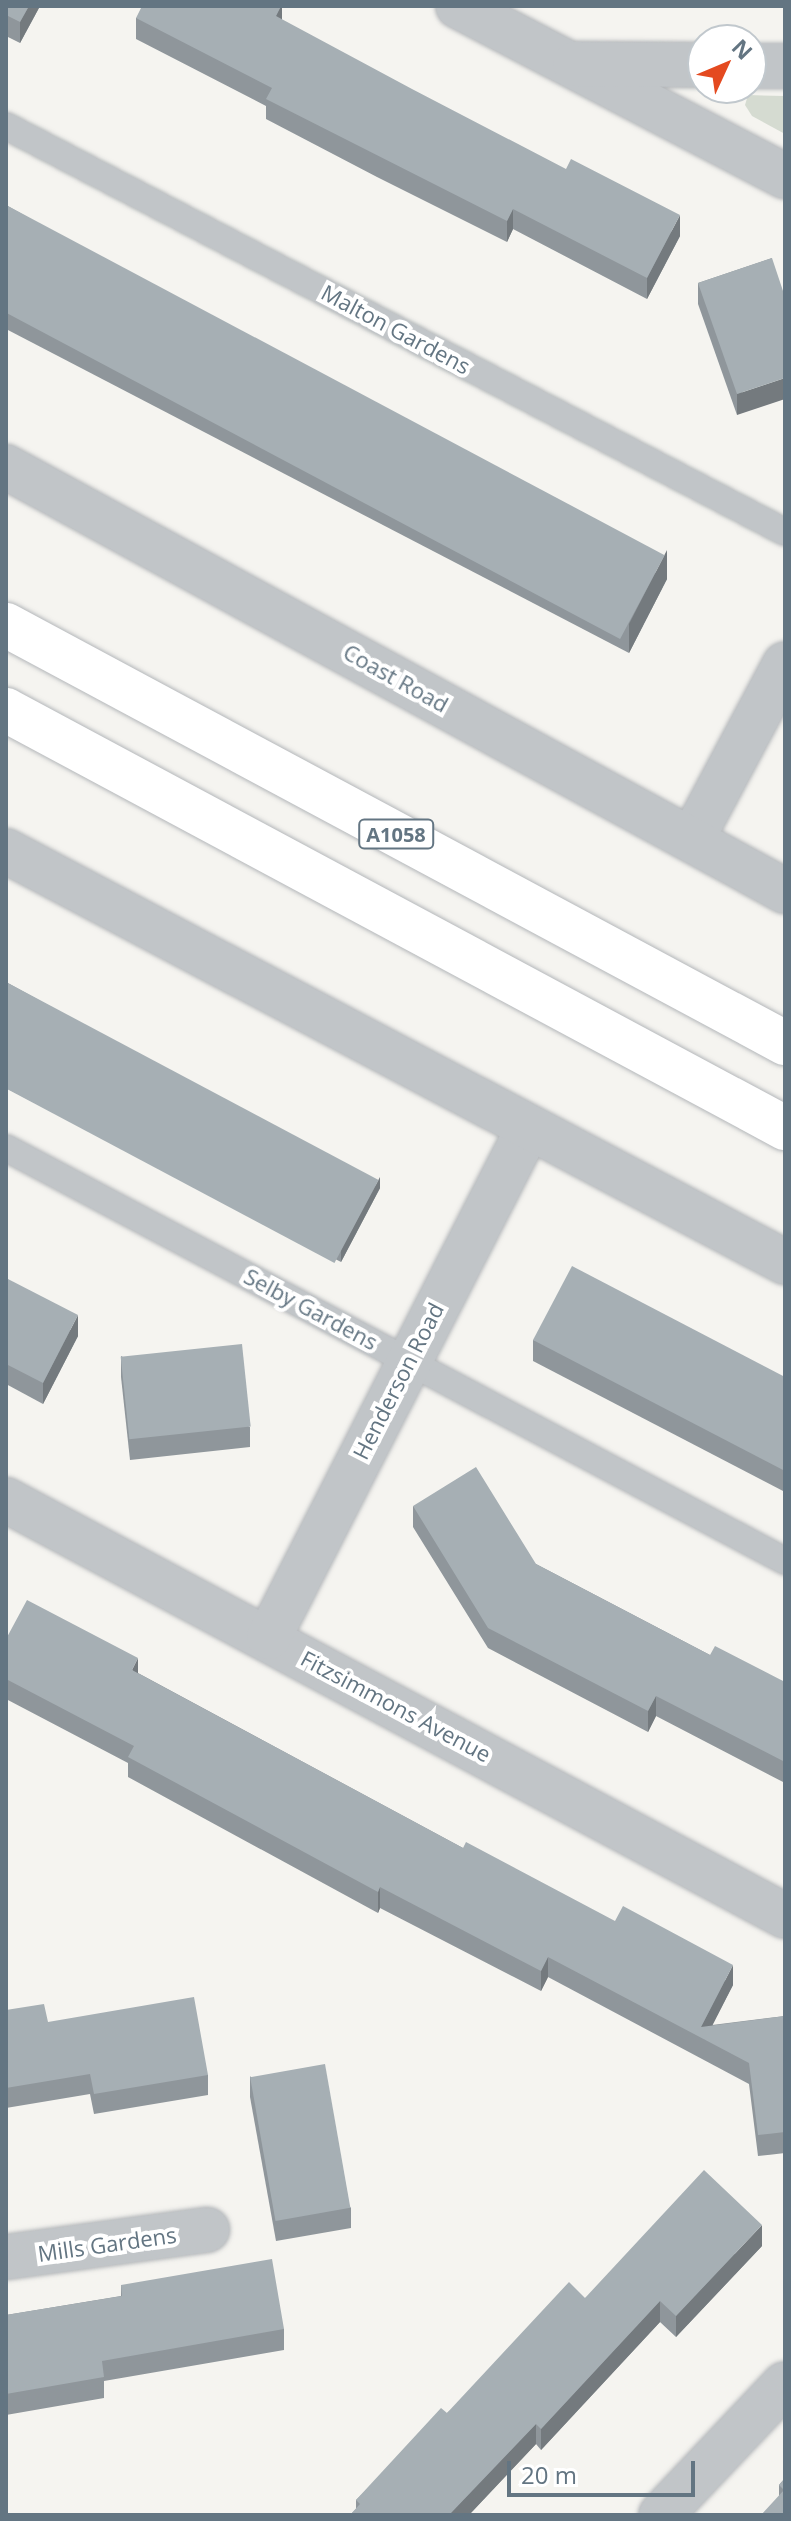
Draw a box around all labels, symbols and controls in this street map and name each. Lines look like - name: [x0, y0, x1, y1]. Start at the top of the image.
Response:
- north arrow: [687, 24, 767, 104]
- text: N: [726, 32, 760, 66]
- street label: Malton Gardens: [317, 279, 475, 379]
- street label: Coast Road: [339, 638, 453, 718]
- road number: A1058: [358, 818, 434, 850]
- street label: Selby Gardens: [240, 1263, 382, 1355]
- street label: Henderson Road: [347, 1298, 449, 1464]
- street label: Fitzsimmons Avenue: [296, 1645, 496, 1767]
- street label: Mills Gardens: [36, 2221, 178, 2267]
- scale bar: [511, 2445, 699, 2495]
- text: 20 m: [521, 2458, 577, 2491]

